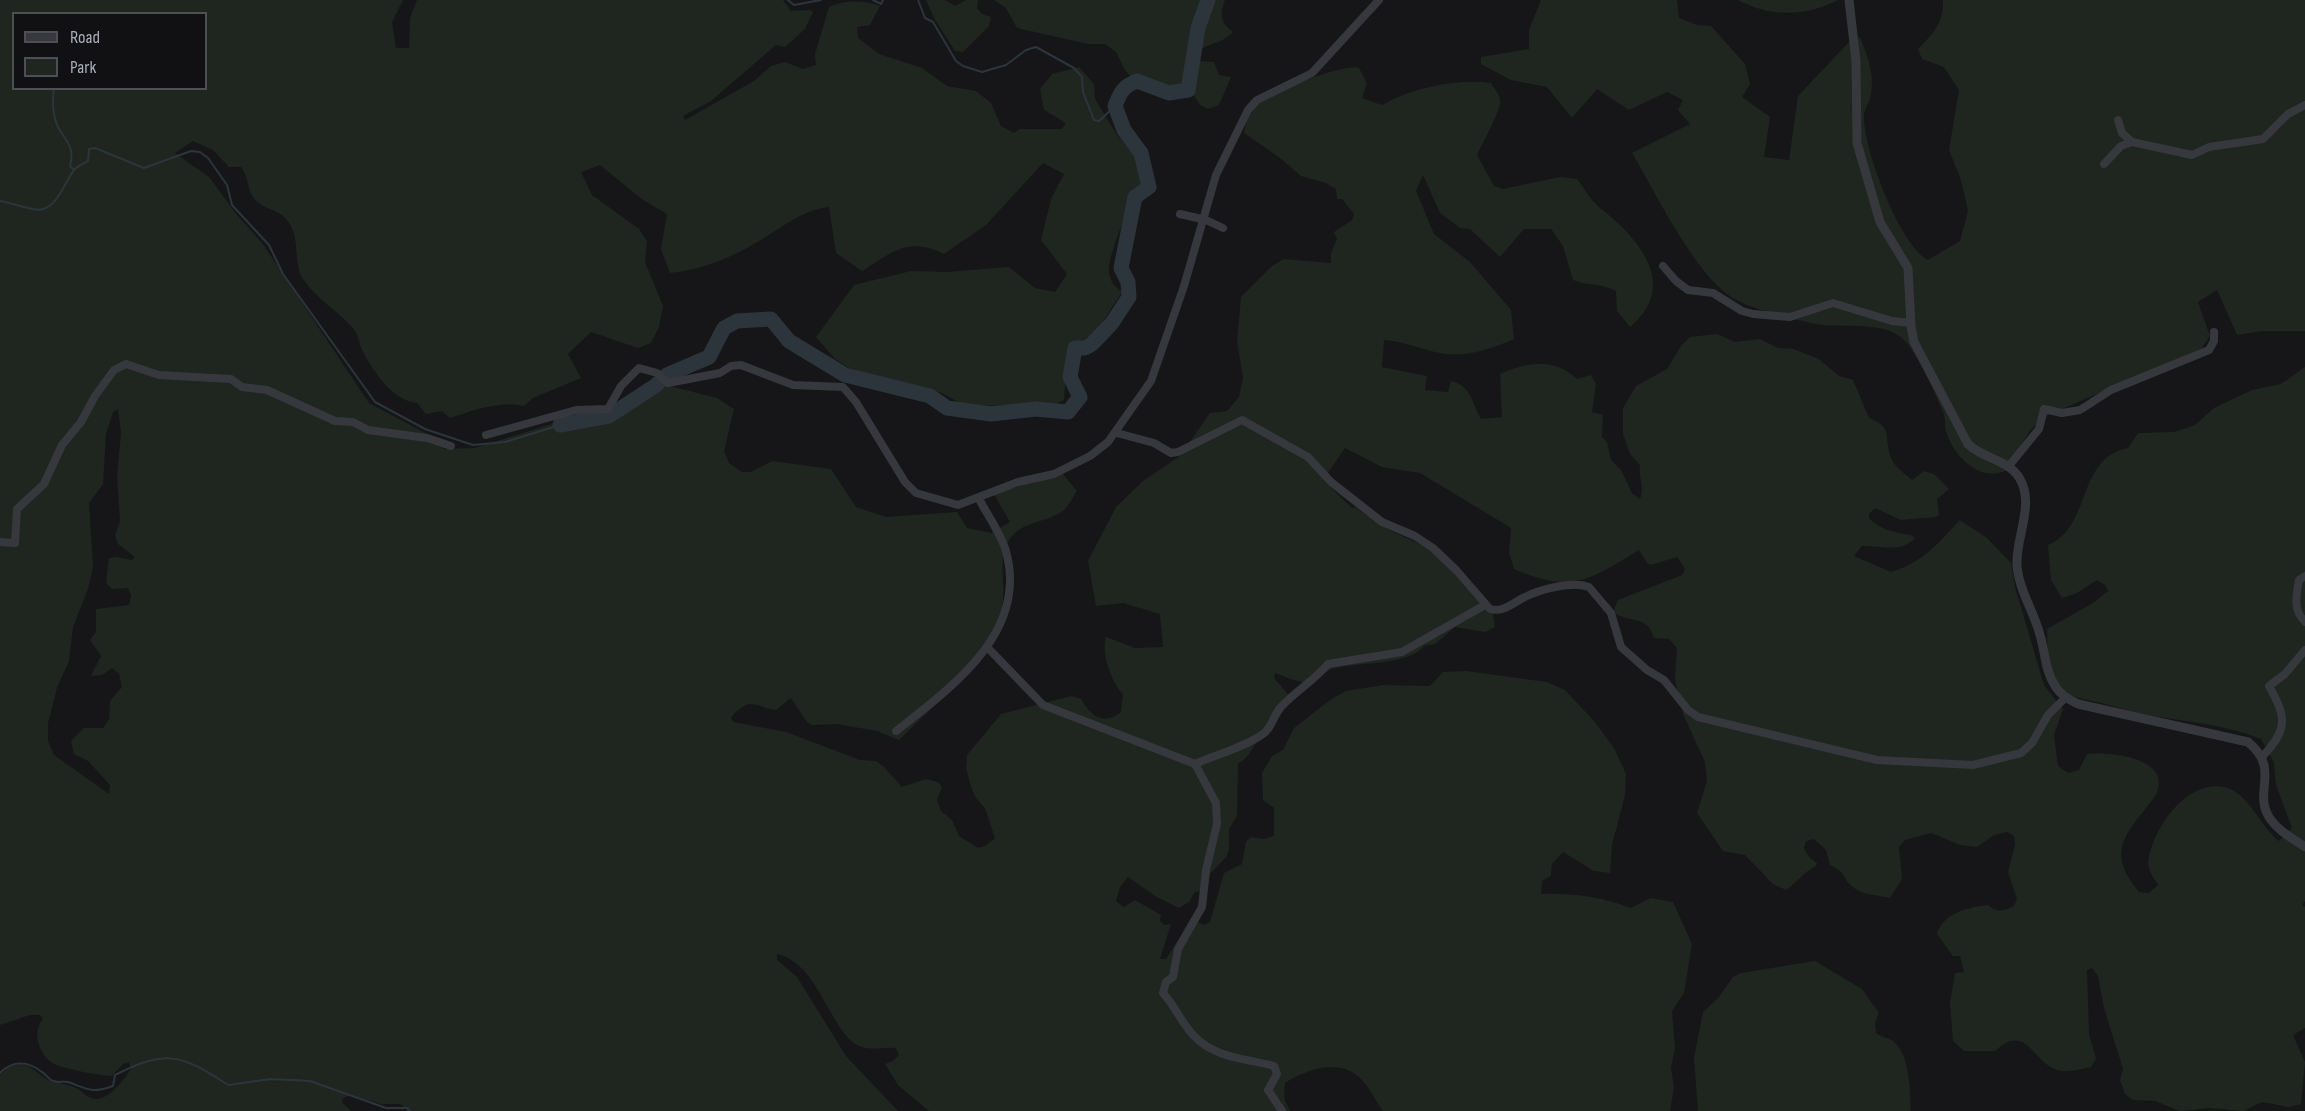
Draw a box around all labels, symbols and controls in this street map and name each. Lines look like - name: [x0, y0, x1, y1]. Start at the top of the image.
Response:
- legend: [12, 12, 207, 90]
- text: Road: [70, 27, 100, 48]
- text: Park: [70, 57, 96, 78]

